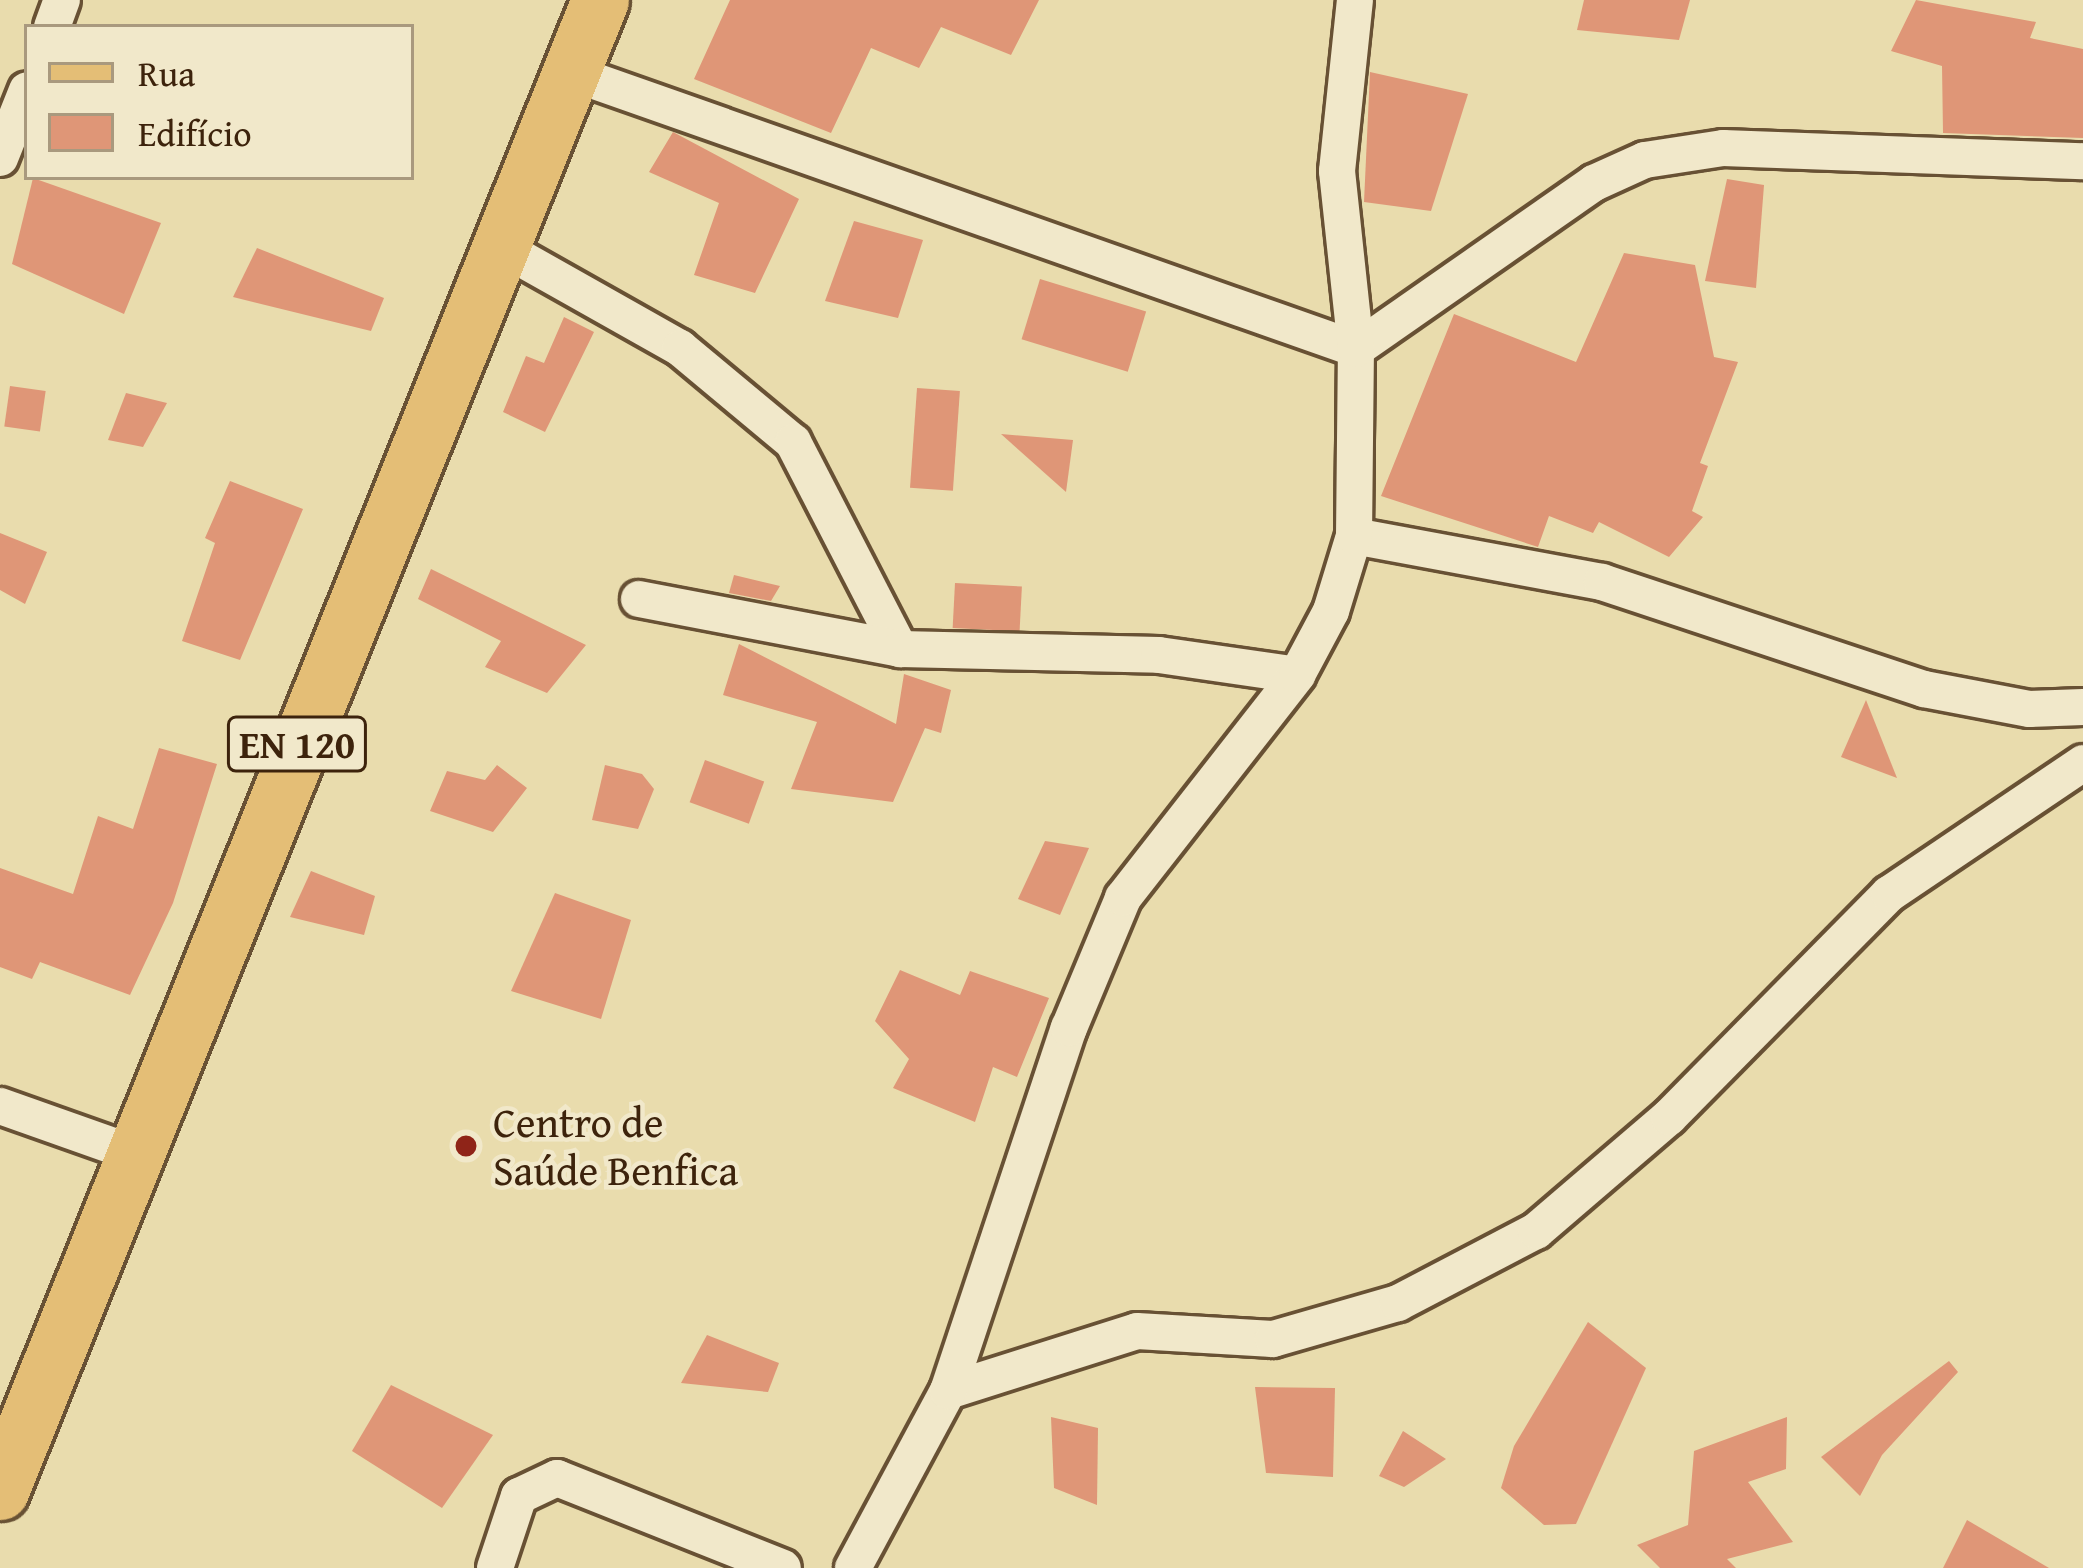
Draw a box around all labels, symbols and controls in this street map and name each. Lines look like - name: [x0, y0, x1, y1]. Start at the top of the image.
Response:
- legend: [24, 24, 414, 180]
- text: Rua: [138, 46, 195, 99]
- text: Edifício: [138, 106, 252, 159]
- road number: EN 120: [225, 711, 369, 777]
- place label: Centro de Saúde Benfica: [493, 1097, 738, 1196]
- marker: Centro de Saúde Benfica: [450, 1130, 482, 1162]

